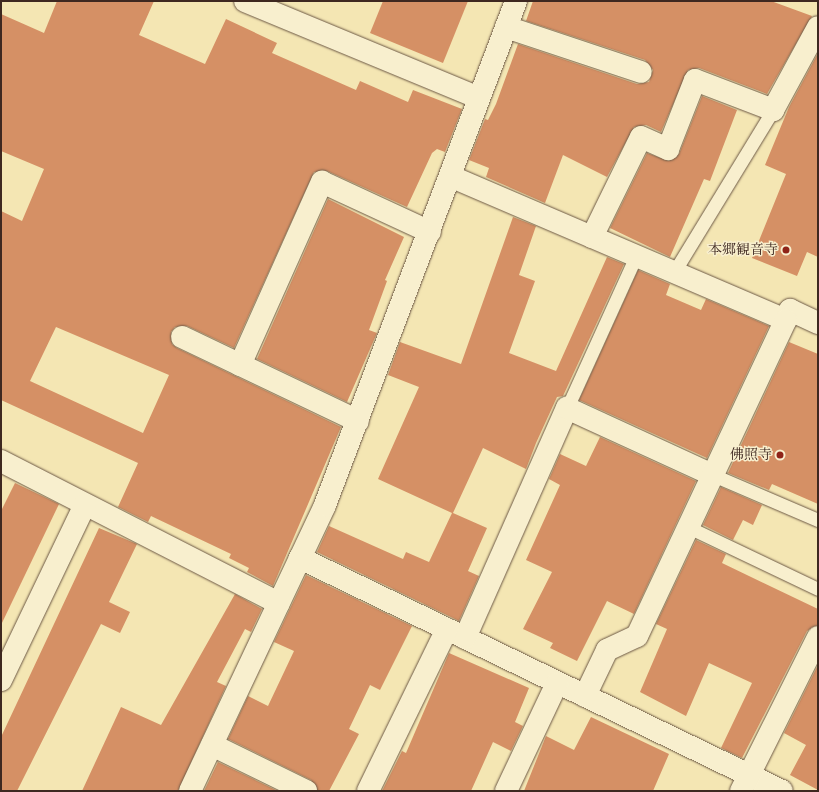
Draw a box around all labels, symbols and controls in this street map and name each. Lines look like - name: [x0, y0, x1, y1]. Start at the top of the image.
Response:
- place label: 本郷観音寺: [708, 242, 778, 258]
- marker: 本郷観音寺: [781, 245, 791, 255]
- place label: 佛照寺: [730, 447, 772, 463]
- marker: 佛照寺: [775, 450, 785, 460]

